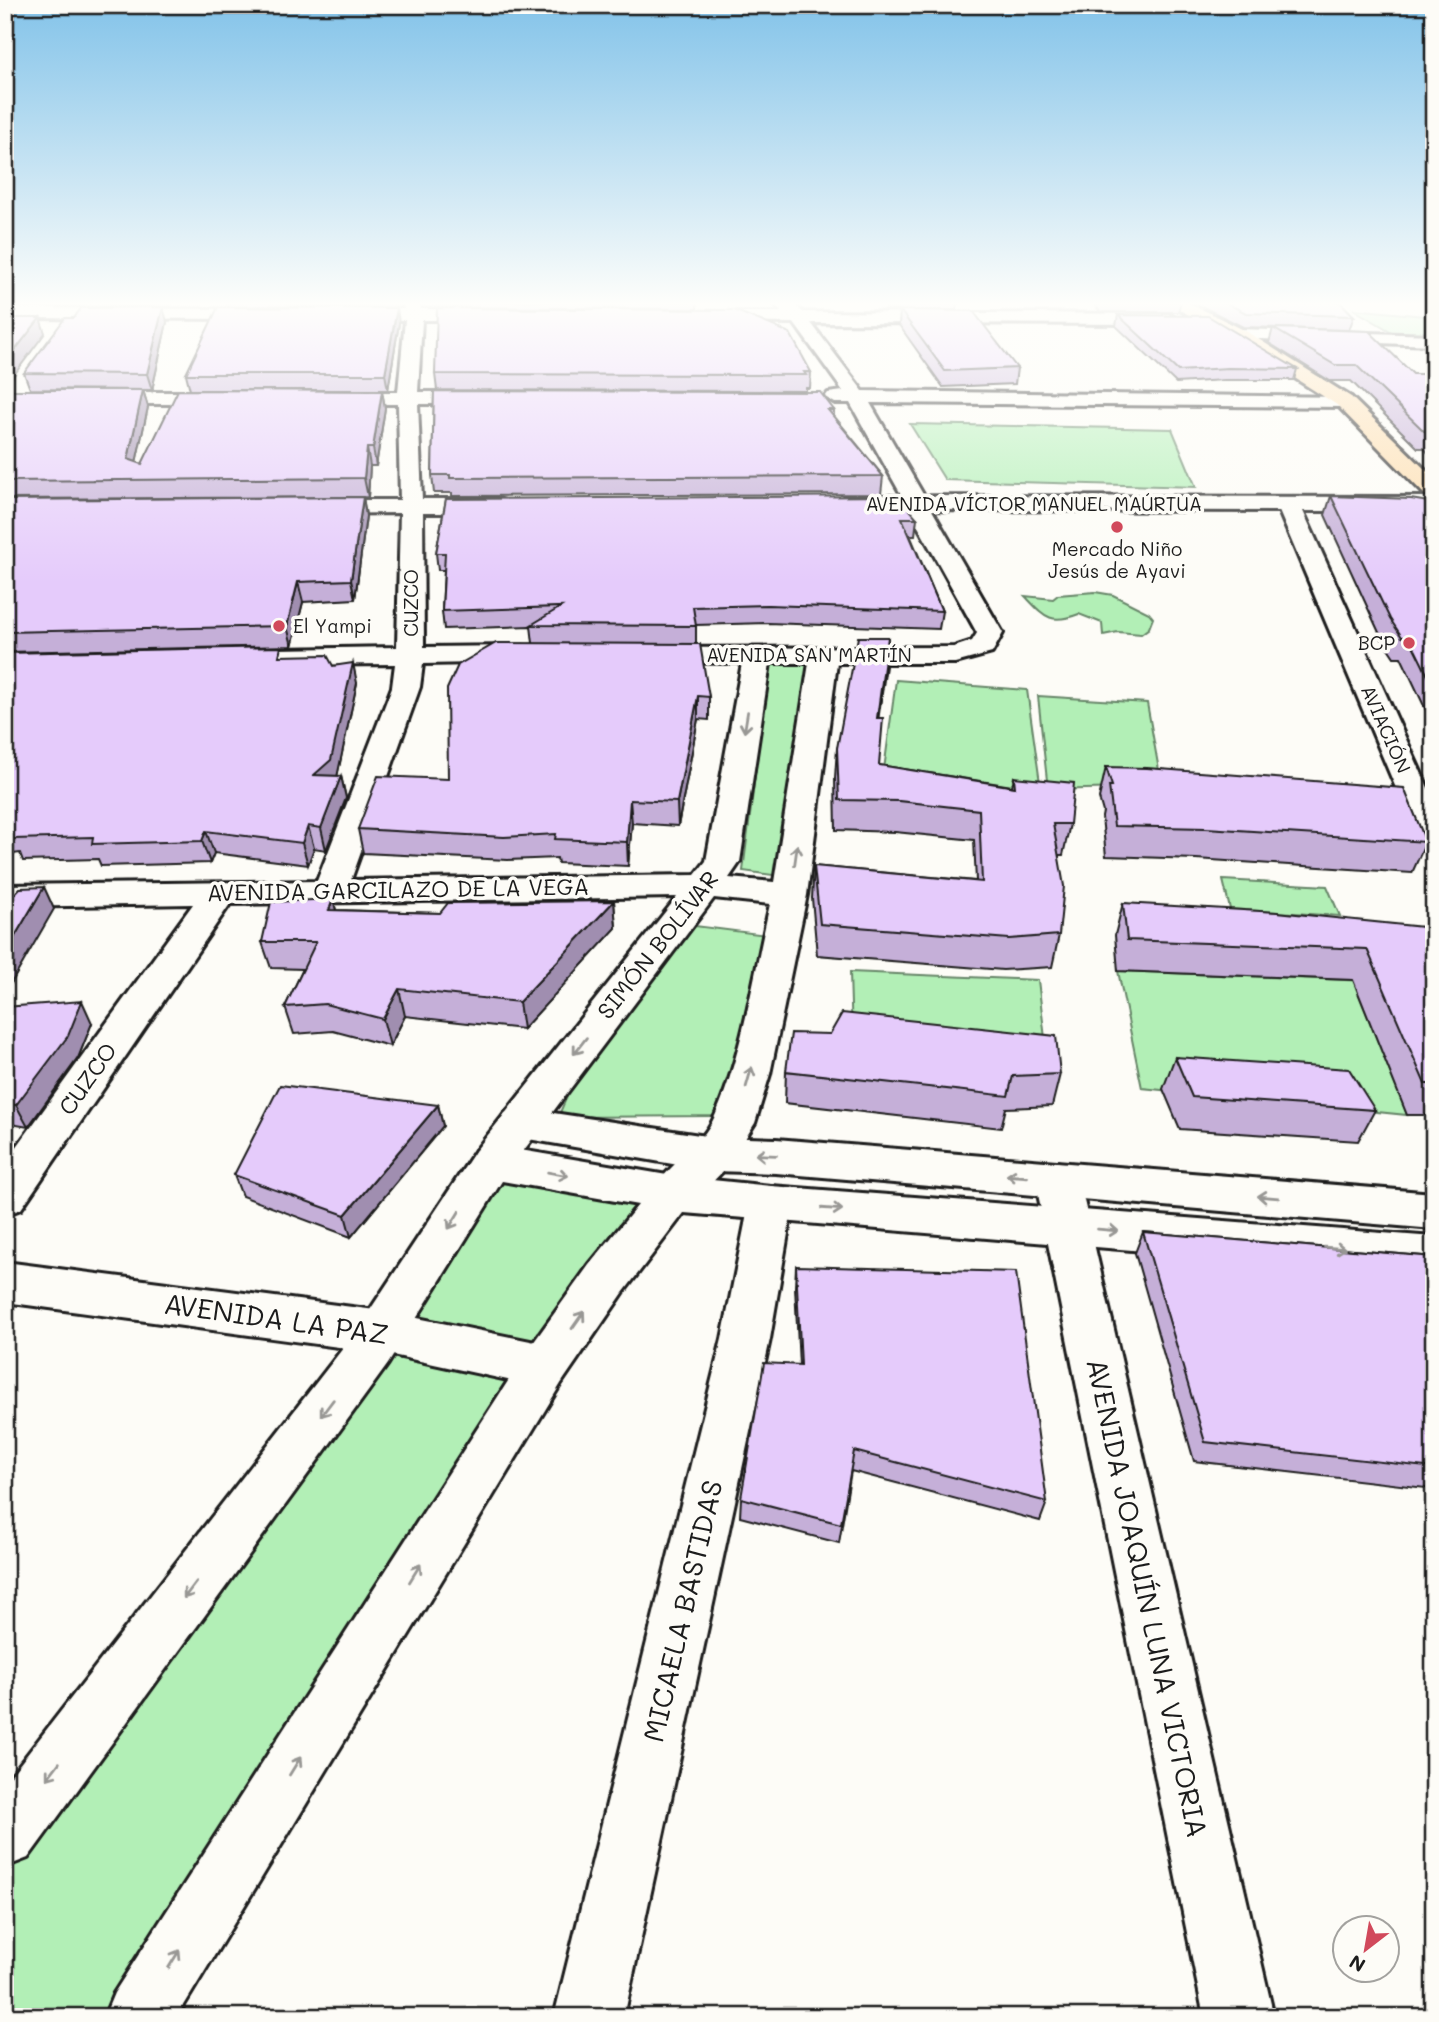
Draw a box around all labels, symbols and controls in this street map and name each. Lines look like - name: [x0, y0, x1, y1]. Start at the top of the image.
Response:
- street label: AVENIDA VÍCTOR MANUEL MAÚRTUA: [866, 491, 1202, 516]
- marker: Mercado Niño Jesús de Ayavi: [1109, 519, 1125, 535]
- place label: Mercado Niño Jesús de Ayavi: [1048, 536, 1186, 583]
- street label: CUZCO: [398, 569, 423, 637]
- place label: El Yampi: [293, 613, 372, 638]
- marker: El Yampi: [271, 618, 287, 634]
- place label: BCP: [1358, 630, 1395, 655]
- marker: BCP: [1401, 635, 1417, 651]
- street label: AVENIDA SAN MARTÍN: [706, 642, 912, 667]
- street label: AVIACIÓN: [1356, 681, 1417, 777]
- one-way arrow: [739, 710, 752, 733]
- one-way arrow: [789, 844, 802, 867]
- street label: SIMÓN BOLÍVAR: [590, 864, 725, 1025]
- street label: AVENIDA GARCILAZO DE LA VEGA: [207, 871, 589, 907]
- street label: CUZCO: [51, 1036, 123, 1121]
- one-way arrow: [573, 1036, 588, 1055]
- one-way arrow: [743, 1067, 756, 1089]
- one-way arrow: [755, 1149, 778, 1162]
- one-way arrow: [546, 1168, 569, 1181]
- one-way arrow: [1006, 1169, 1029, 1182]
- one-way arrow: [1257, 1190, 1280, 1203]
- one-way arrow: [820, 1203, 843, 1216]
- one-way arrow: [447, 1209, 461, 1229]
- one-way arrow: [1096, 1224, 1119, 1237]
- one-way arrow: [1323, 1242, 1345, 1255]
- street label: AVENIDA LA PAZ: [162, 1284, 390, 1352]
- one-way arrow: [570, 1311, 585, 1330]
- street label: AVENIDA JOAQUÍN LUNA VICTORIA: [1080, 1355, 1216, 1841]
- one-way arrow: [319, 1398, 334, 1417]
- street label: MICAELA BASTIDAS: [634, 1476, 730, 1745]
- one-way arrow: [409, 1564, 423, 1584]
- one-way arrow: [183, 1580, 198, 1599]
- one-way arrow: [287, 1757, 302, 1776]
- one-way arrow: [46, 1762, 61, 1780]
- north arrow: [1330, 1913, 1400, 1983]
- one-way arrow: [166, 1950, 181, 1969]
- text: N: [1344, 1950, 1370, 1978]

